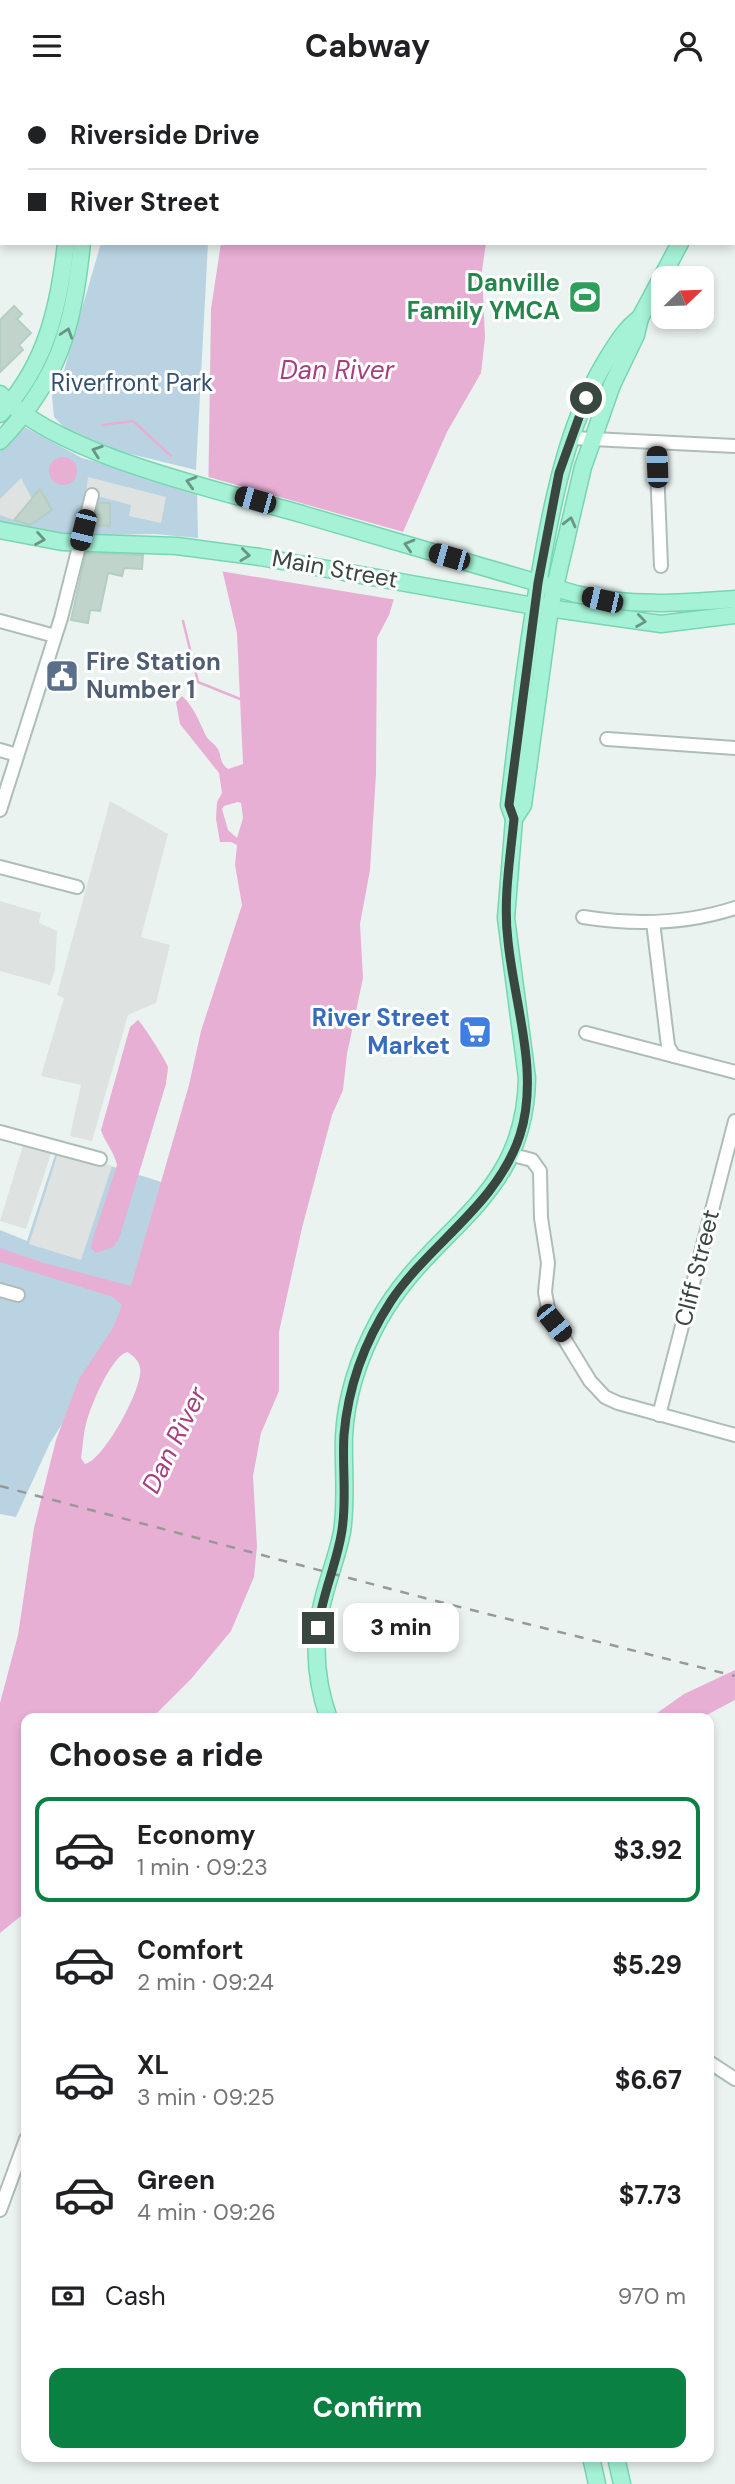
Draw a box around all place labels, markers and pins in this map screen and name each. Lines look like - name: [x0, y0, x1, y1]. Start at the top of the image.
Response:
- place label: Danville Family YMCA: [407, 267, 560, 326]
- sports icon: Danville Family YMCA: [566, 278, 604, 316]
- place label: Fire Station Number 1: [86, 646, 221, 705]
- public building icon: Fire Station Number 1: [43, 657, 81, 695]
- place label: River Street Market: [312, 1002, 450, 1061]
- supermarket icon: River Street Market: [456, 1013, 494, 1051]

